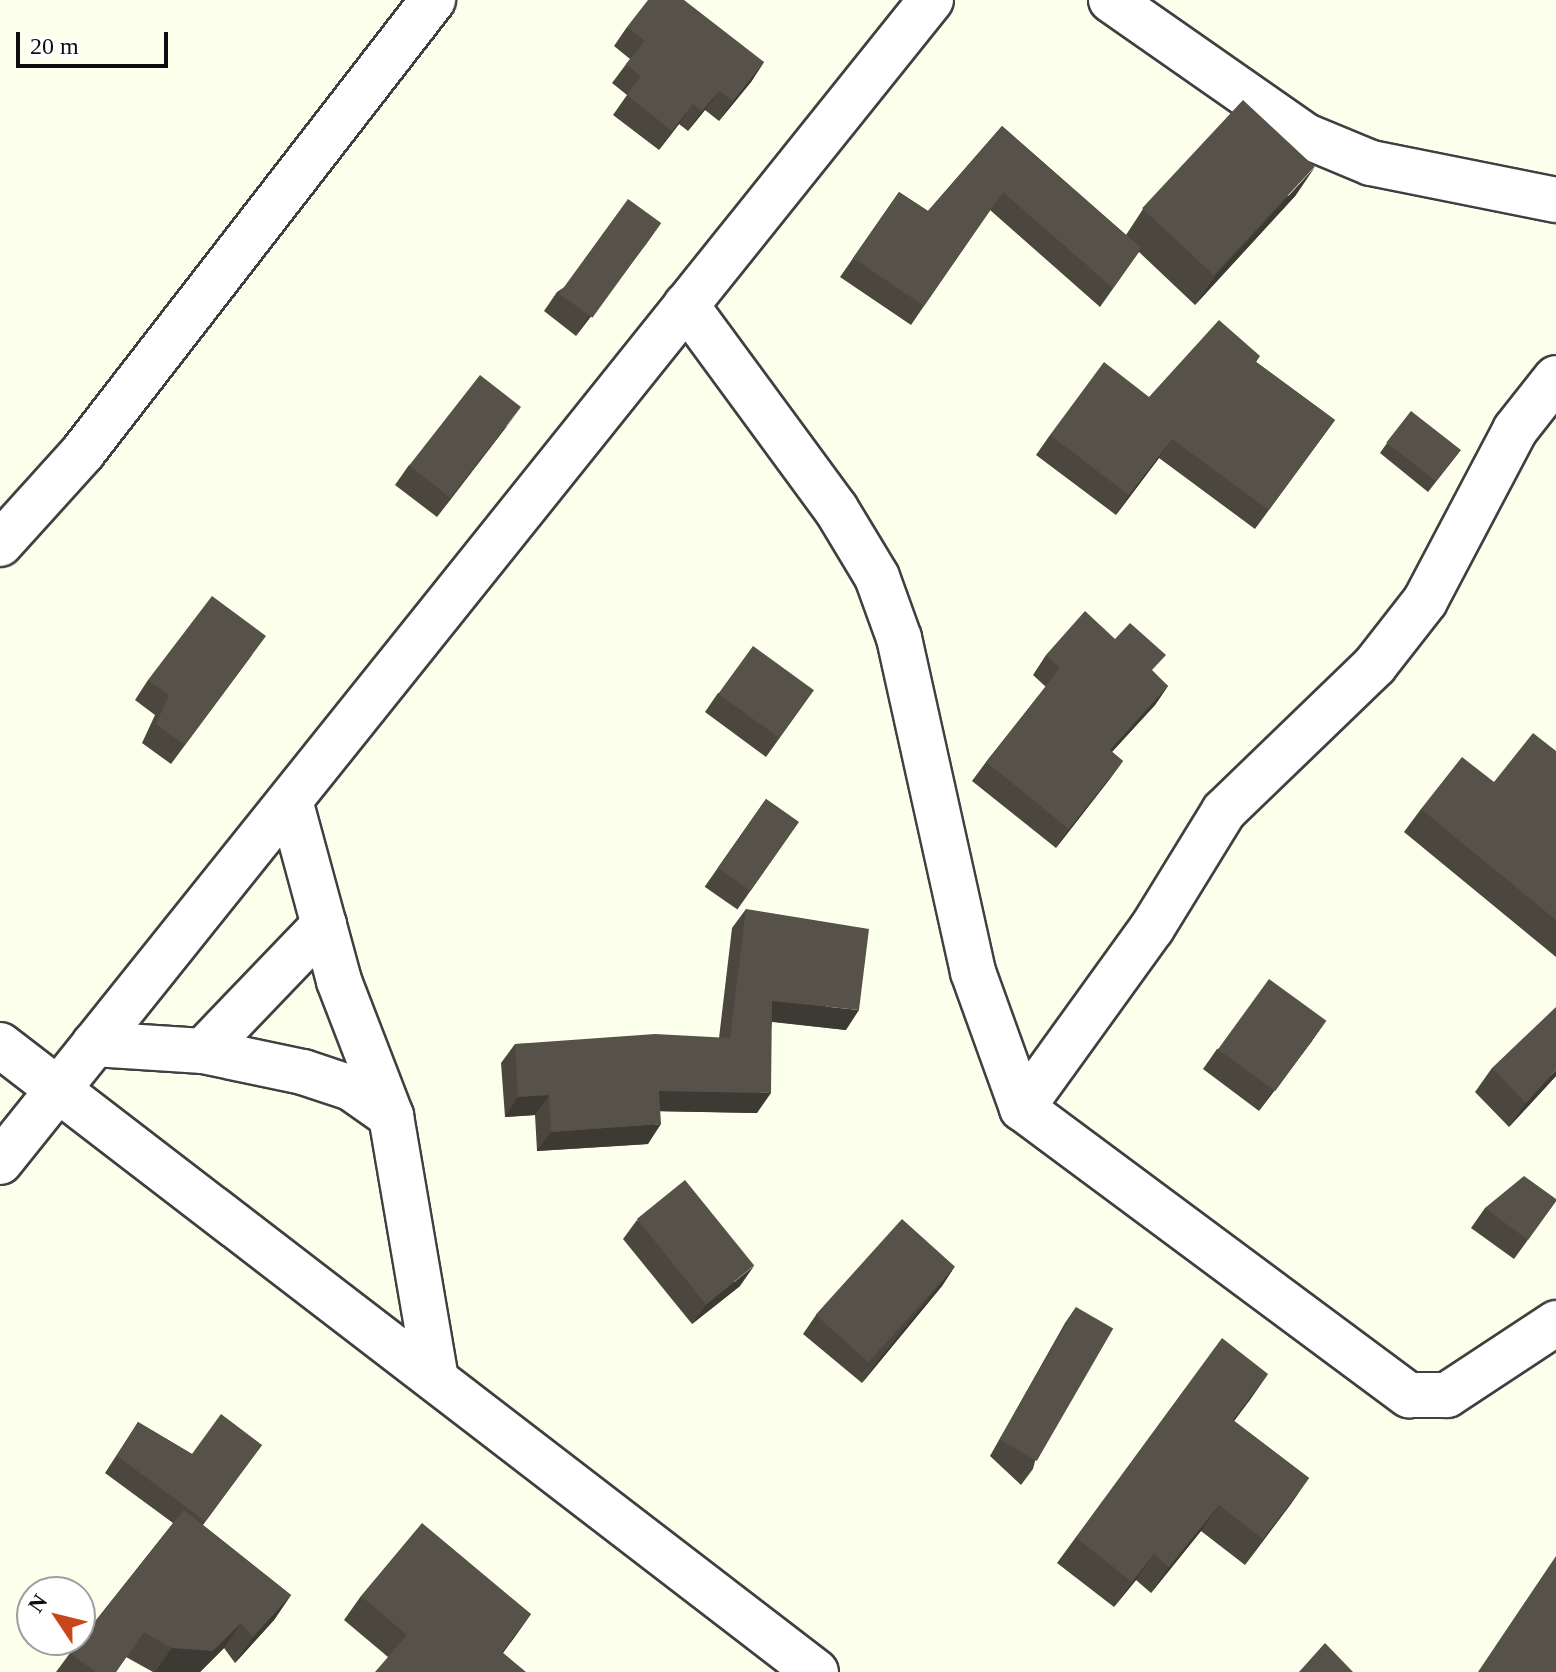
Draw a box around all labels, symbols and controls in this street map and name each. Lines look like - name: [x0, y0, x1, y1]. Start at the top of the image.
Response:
- scale bar: [20, 16, 172, 66]
- text: 20 m: [30, 33, 79, 59]
- north arrow: [16, 1576, 96, 1656]
- text: N: [23, 1589, 52, 1617]

